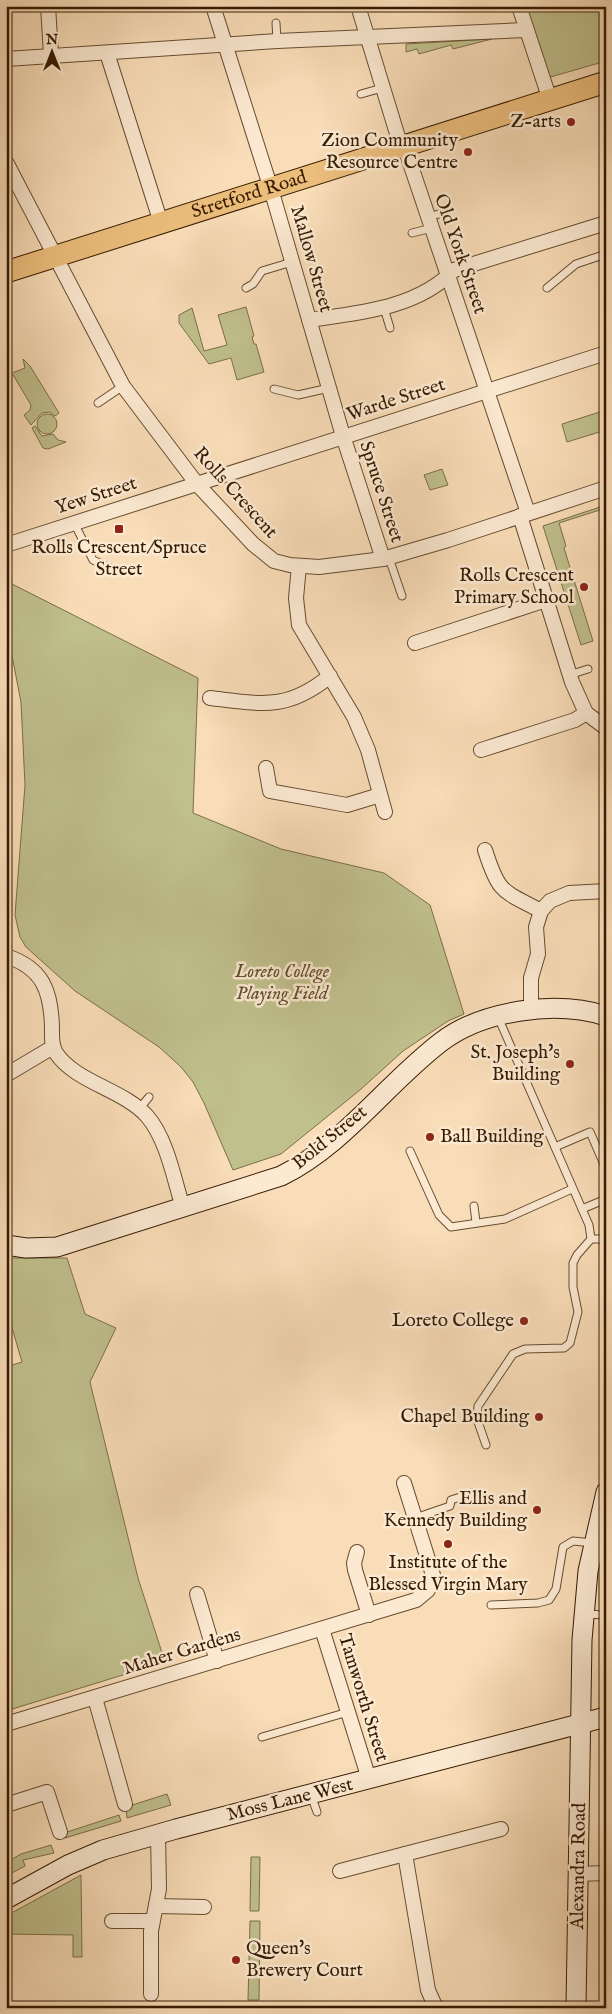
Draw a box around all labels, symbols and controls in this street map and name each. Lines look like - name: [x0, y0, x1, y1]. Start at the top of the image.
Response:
- north arrow: [28, 28, 78, 78]
- text: N: [45, 31, 58, 49]
- place label: Z-arts: [510, 110, 561, 134]
- marker: Z-arts: [565, 116, 577, 128]
- place label: Zion Community Resource Centre: [321, 129, 459, 175]
- marker: Zion Community Resource Centre: [462, 146, 474, 158]
- street label: Stretford Road: [188, 165, 311, 225]
- street label: Old York Street: [428, 191, 492, 318]
- street label: Mallow Street: [284, 203, 338, 316]
- street label: Warde Street: [344, 373, 449, 427]
- street label: Spruce Street: [353, 438, 409, 546]
- street label: Rolls Crescent: [188, 442, 283, 544]
- street label: Yew Street: [52, 471, 140, 520]
- marker: Rolls Crescent/Spruce Street: [113, 523, 125, 535]
- place label: Rolls Crescent/Spruce Street: [31, 536, 207, 582]
- place label: Rolls Crescent Primary School: [454, 564, 575, 610]
- marker: Rolls Crescent Primary School: [578, 581, 590, 593]
- park label: Loreto College Playing Field: [234, 960, 330, 1006]
- place label: St. Joseph's Building: [471, 1041, 561, 1087]
- marker: St. Joseph's Building: [564, 1058, 576, 1070]
- street label: Bold Street: [288, 1100, 373, 1175]
- place label: Ball Building: [440, 1125, 544, 1149]
- marker: Ball Building: [424, 1131, 436, 1143]
- place label: Loreto College: [392, 1309, 514, 1333]
- marker: Loreto College: [518, 1315, 530, 1327]
- place label: Chapel Building: [400, 1405, 530, 1429]
- marker: Chapel Building: [533, 1411, 545, 1423]
- place label: Ellis and Kennedy Building: [384, 1487, 528, 1533]
- marker: Ellis and Kennedy Building: [531, 1504, 543, 1516]
- marker: Institute of the Blessed Virgin Mary: [442, 1538, 454, 1550]
- place label: Institute of the Blessed Virgin Mary: [368, 1551, 528, 1597]
- street label: Maher Gardens: [120, 1623, 244, 1681]
- street label: Tamworth Street: [332, 1631, 394, 1765]
- street label: Moss Lane West: [224, 1773, 356, 1827]
- street label: Alexandra Road: [566, 1802, 592, 1931]
- place label: Queen's Brewery Court: [246, 1937, 363, 1983]
- marker: Queen's Brewery Court: [230, 1954, 242, 1966]

